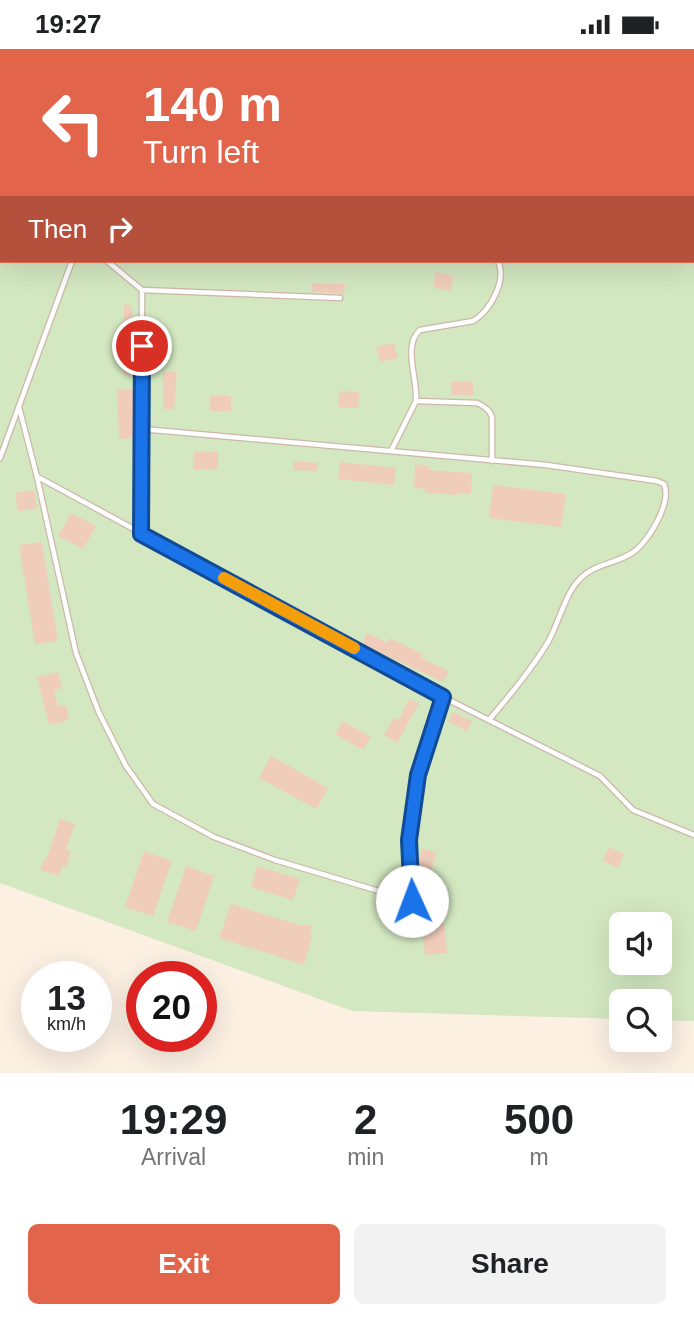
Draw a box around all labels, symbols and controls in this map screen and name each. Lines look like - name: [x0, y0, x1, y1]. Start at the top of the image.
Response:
- text: 19:27: [35, 9, 102, 39]
- icon: left: [28, 77, 119, 168]
- text: 140 m: [143, 77, 282, 131]
- text: Turn left: [143, 134, 259, 170]
- icon: right: [101, 210, 139, 248]
- text: Then: [28, 214, 87, 244]
- pin: [112, 316, 172, 376]
- icon: arrive: [123, 327, 161, 365]
- position arrow: [375, 864, 449, 938]
- map controls: [609, 912, 672, 1052]
- button: sound: [609, 912, 672, 975]
- speed limit sign: 20: [126, 961, 217, 1052]
- text: 13: [47, 978, 86, 1017]
- button: search: [609, 989, 672, 1052]
- text: km/h: [47, 1014, 86, 1034]
- text: 19:29: [120, 1096, 227, 1143]
- text: 2: [354, 1096, 377, 1143]
- text: 500: [504, 1096, 574, 1143]
- text: Arrival: [141, 1144, 206, 1170]
- text: min: [347, 1144, 384, 1170]
- text: m: [530, 1144, 549, 1170]
- button: Exit: [28, 1224, 340, 1304]
- button: Share: [354, 1224, 666, 1304]

